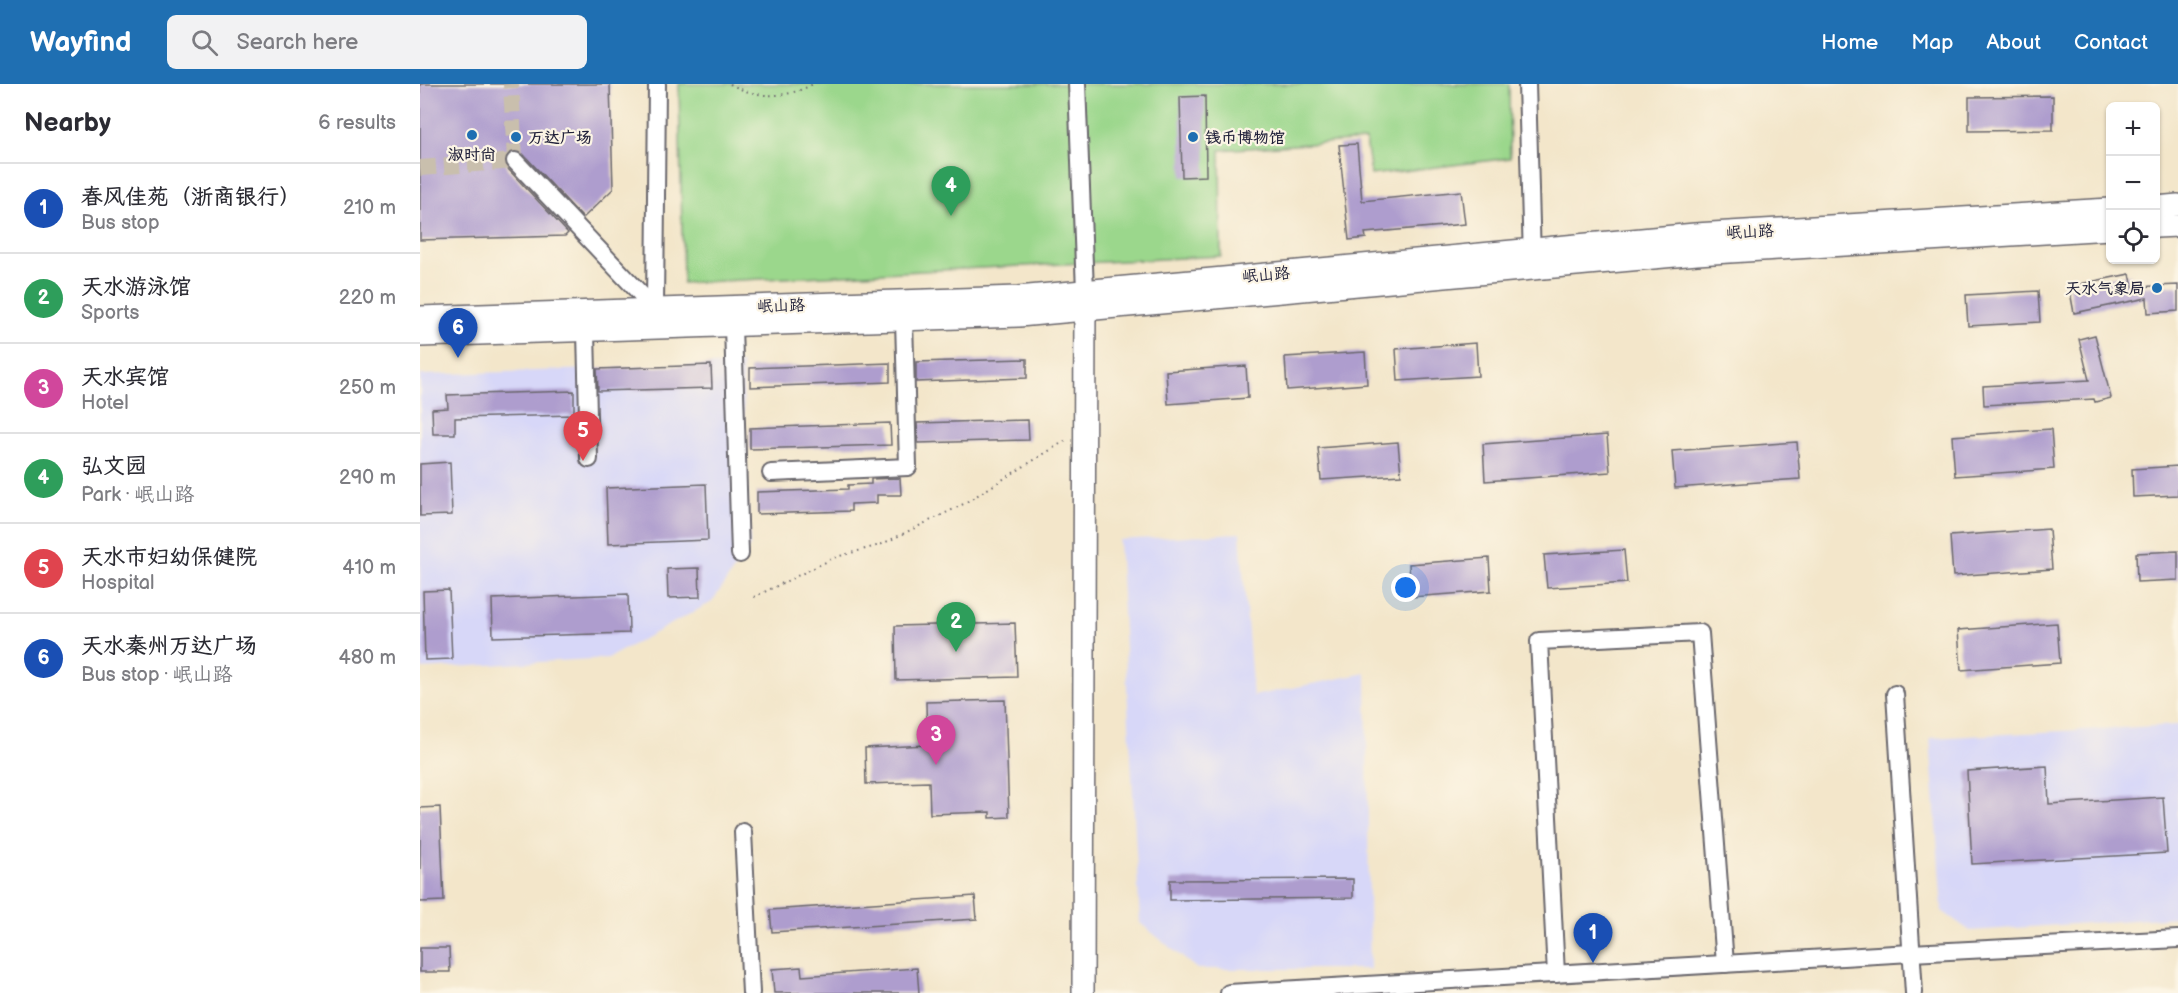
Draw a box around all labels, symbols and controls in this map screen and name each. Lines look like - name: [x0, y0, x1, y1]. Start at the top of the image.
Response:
- search box: [167, 15, 587, 69]
- text: Wayfind: [30, 26, 131, 59]
- icon: search: [188, 26, 221, 59]
- text: Search here: [236, 29, 358, 56]
- text: Home: [1821, 30, 1878, 55]
- text: Map: [1911, 30, 1953, 55]
- text: About: [1986, 30, 2041, 55]
- text: Contact: [2074, 30, 2148, 55]
- map controls: [2106, 102, 2160, 264]
- button: +: [2106, 102, 2160, 156]
- text: Nearby: [24, 108, 111, 139]
- text: 6 results: [318, 111, 396, 135]
- marker: 淑时尚: [465, 128, 479, 142]
- place label: 万达广场: [528, 129, 592, 148]
- place label: 钱币博物馆: [1205, 129, 1285, 148]
- marker: 万达广场: [509, 130, 523, 144]
- marker: 钱币博物馆: [1186, 130, 1200, 144]
- place label: 淑时尚: [448, 146, 496, 165]
- button: −: [2106, 156, 2160, 210]
- pin: 4: [932, 166, 970, 216]
- text: 春风佳苑（浙商银行）: [81, 184, 301, 211]
- text: 1: [39, 196, 48, 220]
- text: 210 m: [343, 196, 396, 220]
- button: locate: [2106, 210, 2160, 264]
- text: Bus stop: [81, 211, 160, 235]
- street label: 岷山路: [1726, 222, 1775, 243]
- street label: 岷山路: [1241, 264, 1291, 287]
- text: 天水游泳馆: [81, 274, 191, 301]
- place label: 天水气象局: [2065, 280, 2145, 299]
- marker: 天水气象局: [2150, 281, 2164, 295]
- text: 2: [38, 286, 49, 310]
- text: 220 m: [339, 286, 396, 310]
- street label: 岷山路: [757, 296, 805, 317]
- text: Sports: [81, 301, 139, 325]
- pin: 6: [438, 308, 477, 358]
- text: 天水宾馆: [81, 364, 169, 391]
- text: 3: [38, 376, 49, 400]
- text: 250 m: [339, 376, 396, 400]
- text: Hotel: [81, 391, 129, 415]
- pin: 5: [564, 412, 602, 461]
- text: 弘文园: [81, 453, 147, 480]
- text: 4: [38, 466, 49, 490]
- text: 290 m: [339, 466, 396, 490]
- text: Park · 岷山路: [81, 483, 194, 507]
- text: 天水市妇幼保健院: [81, 544, 257, 571]
- text: 5: [38, 556, 49, 580]
- text: 410 m: [342, 556, 396, 580]
- text: Hospital: [81, 571, 154, 595]
- your location: [1391, 573, 1420, 602]
- pin: 2: [936, 602, 976, 652]
- text: 天水秦州万达广场: [81, 633, 257, 660]
- text: 6: [37, 646, 50, 670]
- text: 480 m: [338, 646, 396, 670]
- text: Bus stop · 岷山路: [81, 663, 233, 687]
- pin: 3: [916, 716, 956, 765]
- pin: 1: [1574, 914, 1612, 963]

